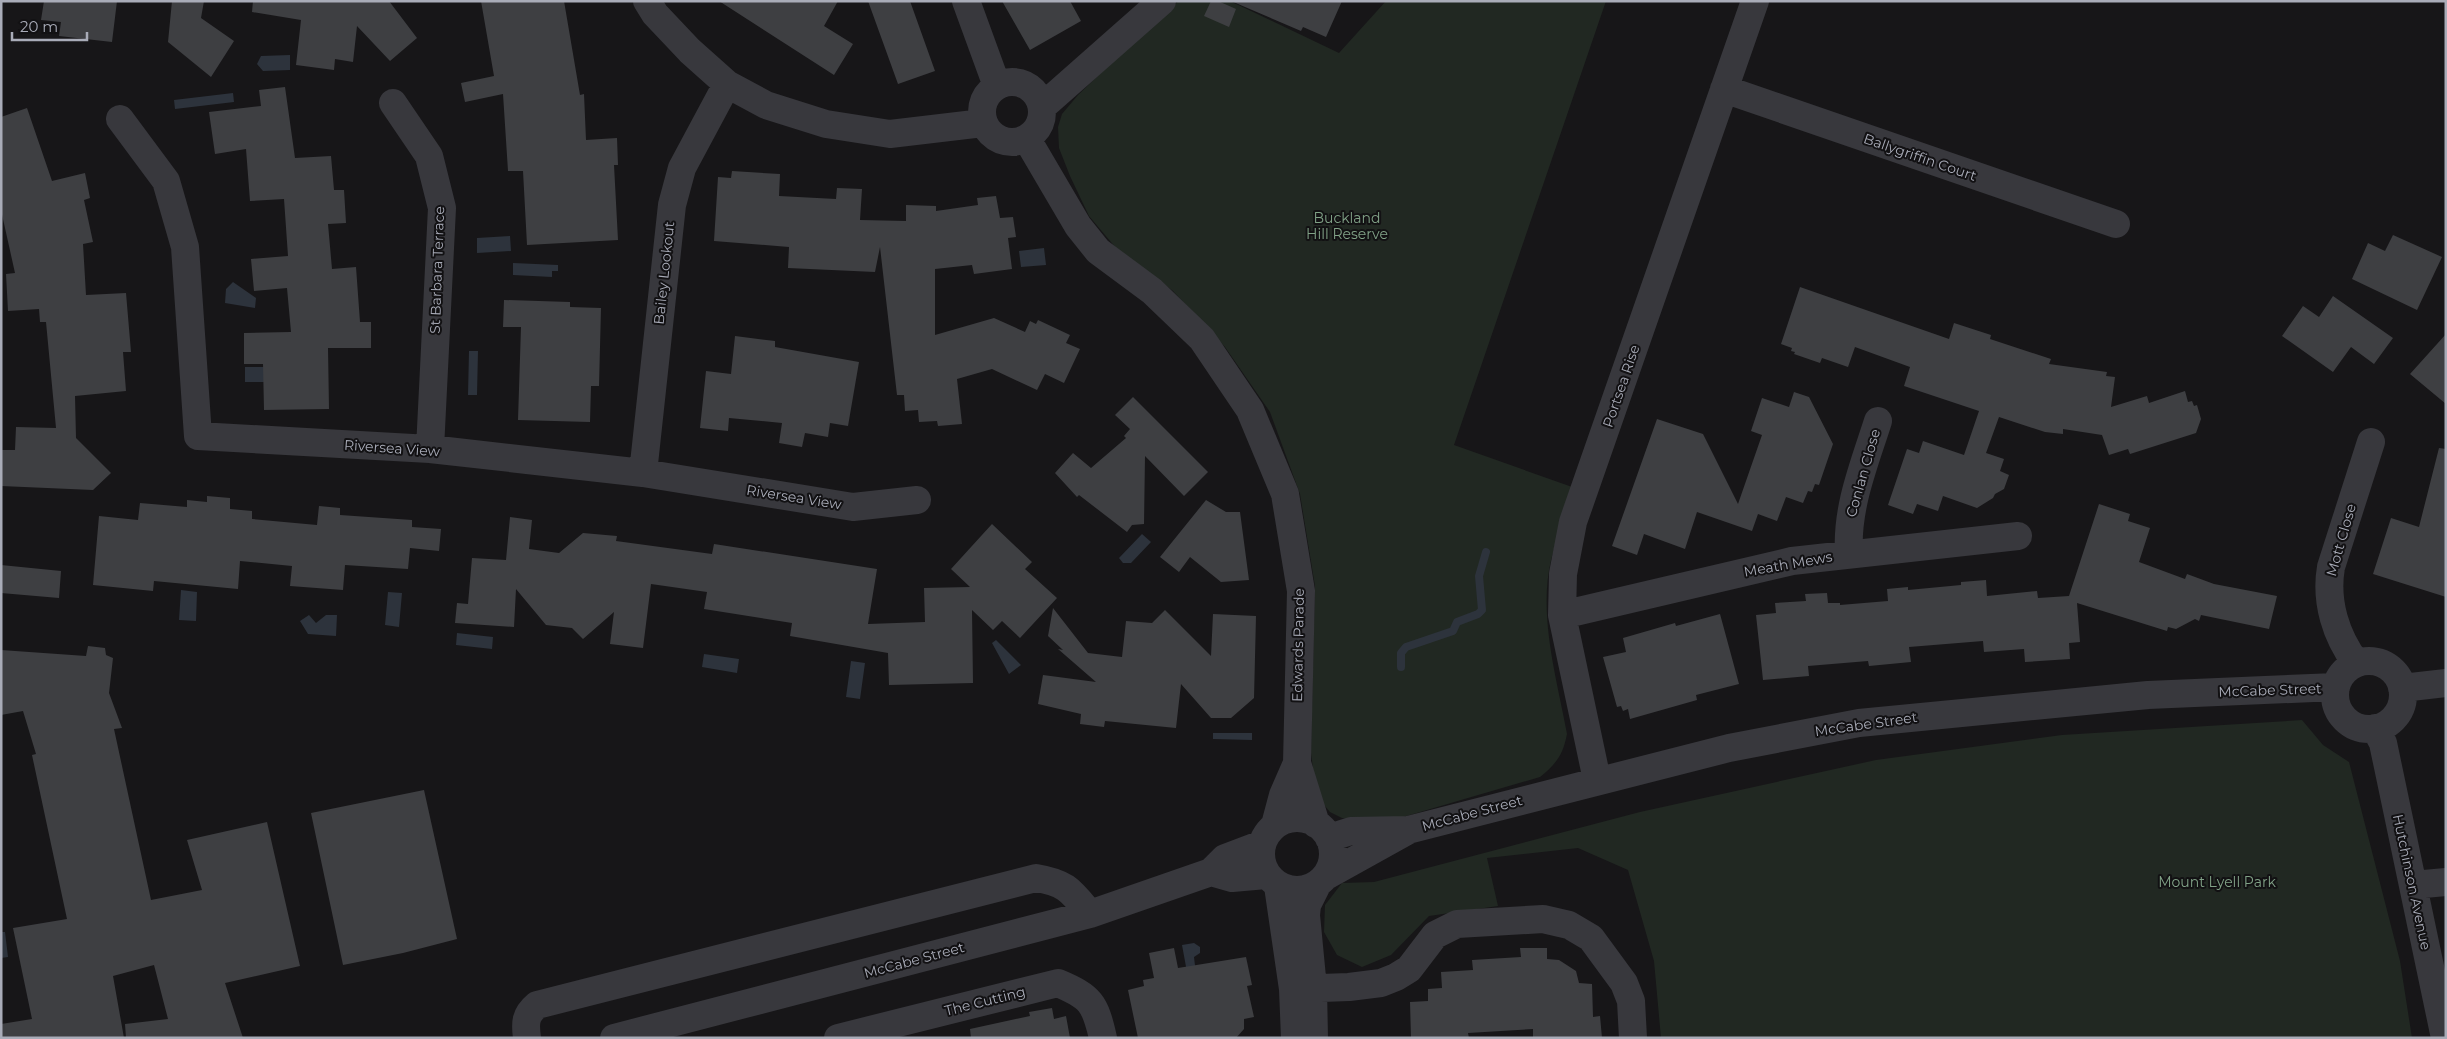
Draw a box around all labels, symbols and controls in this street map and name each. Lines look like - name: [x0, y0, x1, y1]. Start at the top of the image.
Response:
- scale bar: [12, 10, 88, 42]
- text: 20 m: [20, 17, 58, 36]
- street label: Ballygriffin Court: [1861, 129, 1979, 185]
- street label: St Barbara Terrace: [426, 206, 448, 334]
- park label: Buckland Hill Reserve: [1306, 209, 1388, 243]
- street label: Bailey Lookout: [650, 220, 678, 325]
- street label: Portsea Rise: [1598, 342, 1644, 430]
- street label: Conlan Close: [1842, 427, 1884, 519]
- street label: Riversea View: [343, 436, 441, 460]
- street label: Riversea View: [745, 481, 844, 514]
- street label: Mott Close: [2322, 502, 2360, 578]
- street label: Meath Mews: [1742, 547, 1834, 581]
- street label: Edwards Parade: [1288, 588, 1308, 702]
- street label: McCabe Street: [2218, 679, 2322, 701]
- street label: McCabe Street: [1814, 708, 1919, 740]
- street label: McCabe Street: [1420, 791, 1525, 835]
- street label: Hutchinson Avenue: [2389, 813, 2435, 951]
- park label: Mount Lyell Park: [2158, 873, 2276, 891]
- street label: McCabe Street: [862, 938, 967, 982]
- street label: The Cutting: [943, 982, 1027, 1020]

